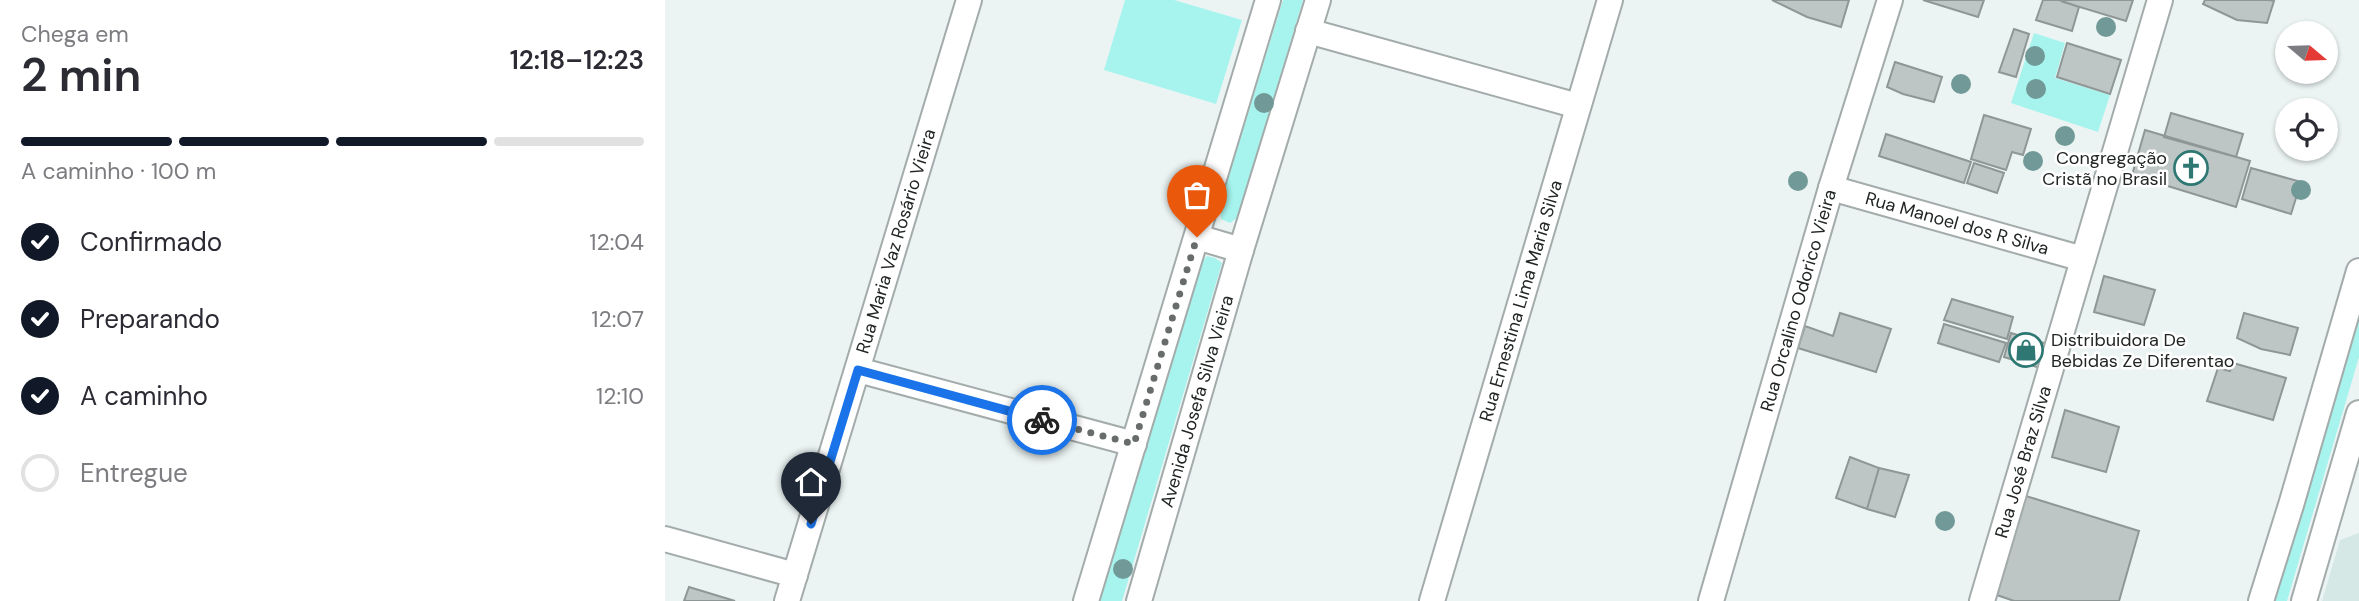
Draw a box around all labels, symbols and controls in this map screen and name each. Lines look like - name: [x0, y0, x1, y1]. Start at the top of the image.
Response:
- text: Chega em: [21, 19, 129, 49]
- north arrow: [2275, 21, 2338, 84]
- map controls: [2275, 21, 2338, 161]
- text: 12:18–12:23: [510, 43, 644, 77]
- text: 2 min: [21, 45, 141, 105]
- button: locate: [2275, 98, 2338, 161]
- street label: Rua Maria Vaz Rosário Vieira: [851, 126, 941, 356]
- place label: Congregação Cristã no Brasil: [2042, 146, 2167, 191]
- church icon: Congregação Cristã no Brasil: [2172, 149, 2210, 187]
- text: A caminho · 100 m: [21, 156, 216, 186]
- pin: [1167, 165, 1227, 237]
- icon: bag: [1178, 176, 1216, 214]
- street label: Rua Ernestina Lima Maria Silva: [1474, 177, 1568, 424]
- street label: Rua Manoel dos R Silva: [1863, 186, 2052, 261]
- street label: Rua Orcalino Odorico Vieira: [1755, 187, 1842, 414]
- icon: check: [21, 223, 59, 261]
- text: Confirmado: [80, 225, 222, 259]
- text: 12:04: [589, 227, 644, 257]
- street label: Avenida Josefa Silva Vieira: [1155, 292, 1239, 510]
- icon: check: [21, 300, 59, 338]
- text: Preparando: [80, 302, 220, 336]
- text: 12:07: [591, 304, 644, 334]
- place label: Distribuidora De Bebidas Ze Diferentao: [2051, 328, 2234, 373]
- shop icon: Distribuidora De Bebidas Ze Diferentao: [2007, 331, 2045, 369]
- icon: check: [21, 377, 59, 415]
- text: A caminho: [80, 379, 208, 413]
- text: 12:10: [596, 381, 644, 411]
- street label: Rua José Braz Silva: [1989, 383, 2057, 541]
- courier: [1007, 385, 1077, 455]
- icon: bike: [1023, 401, 1061, 439]
- pin: [781, 452, 841, 524]
- text: Entregue: [80, 456, 188, 490]
- icon: home: [792, 463, 830, 501]

